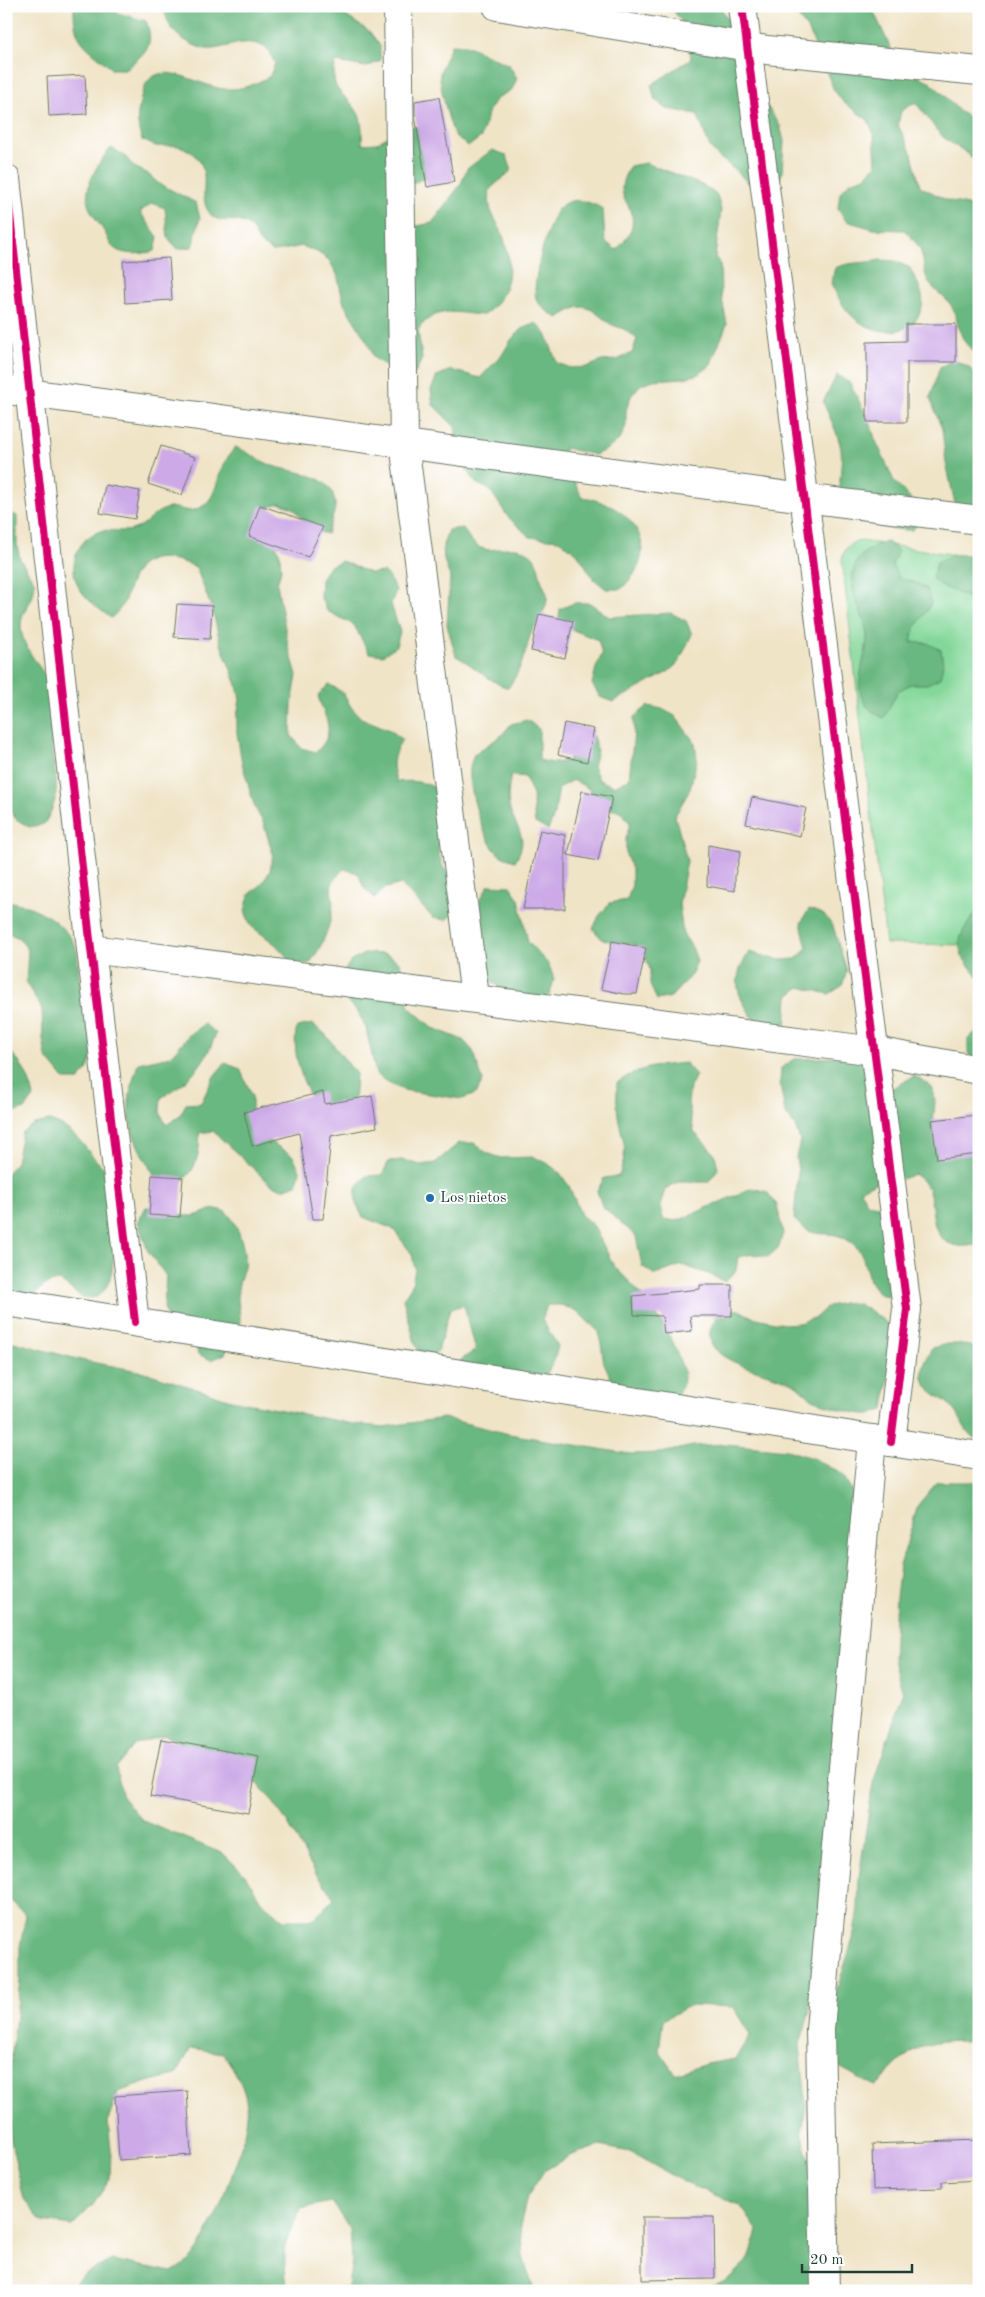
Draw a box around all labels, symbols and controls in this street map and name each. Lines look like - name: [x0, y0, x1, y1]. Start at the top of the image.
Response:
- place label: Los nietos: [440, 1191, 506, 1206]
- marker: Los nietos: [424, 1192, 436, 1204]
- scale bar: [802, 2242, 912, 2274]
- text: 20 m: [810, 2253, 844, 2268]

